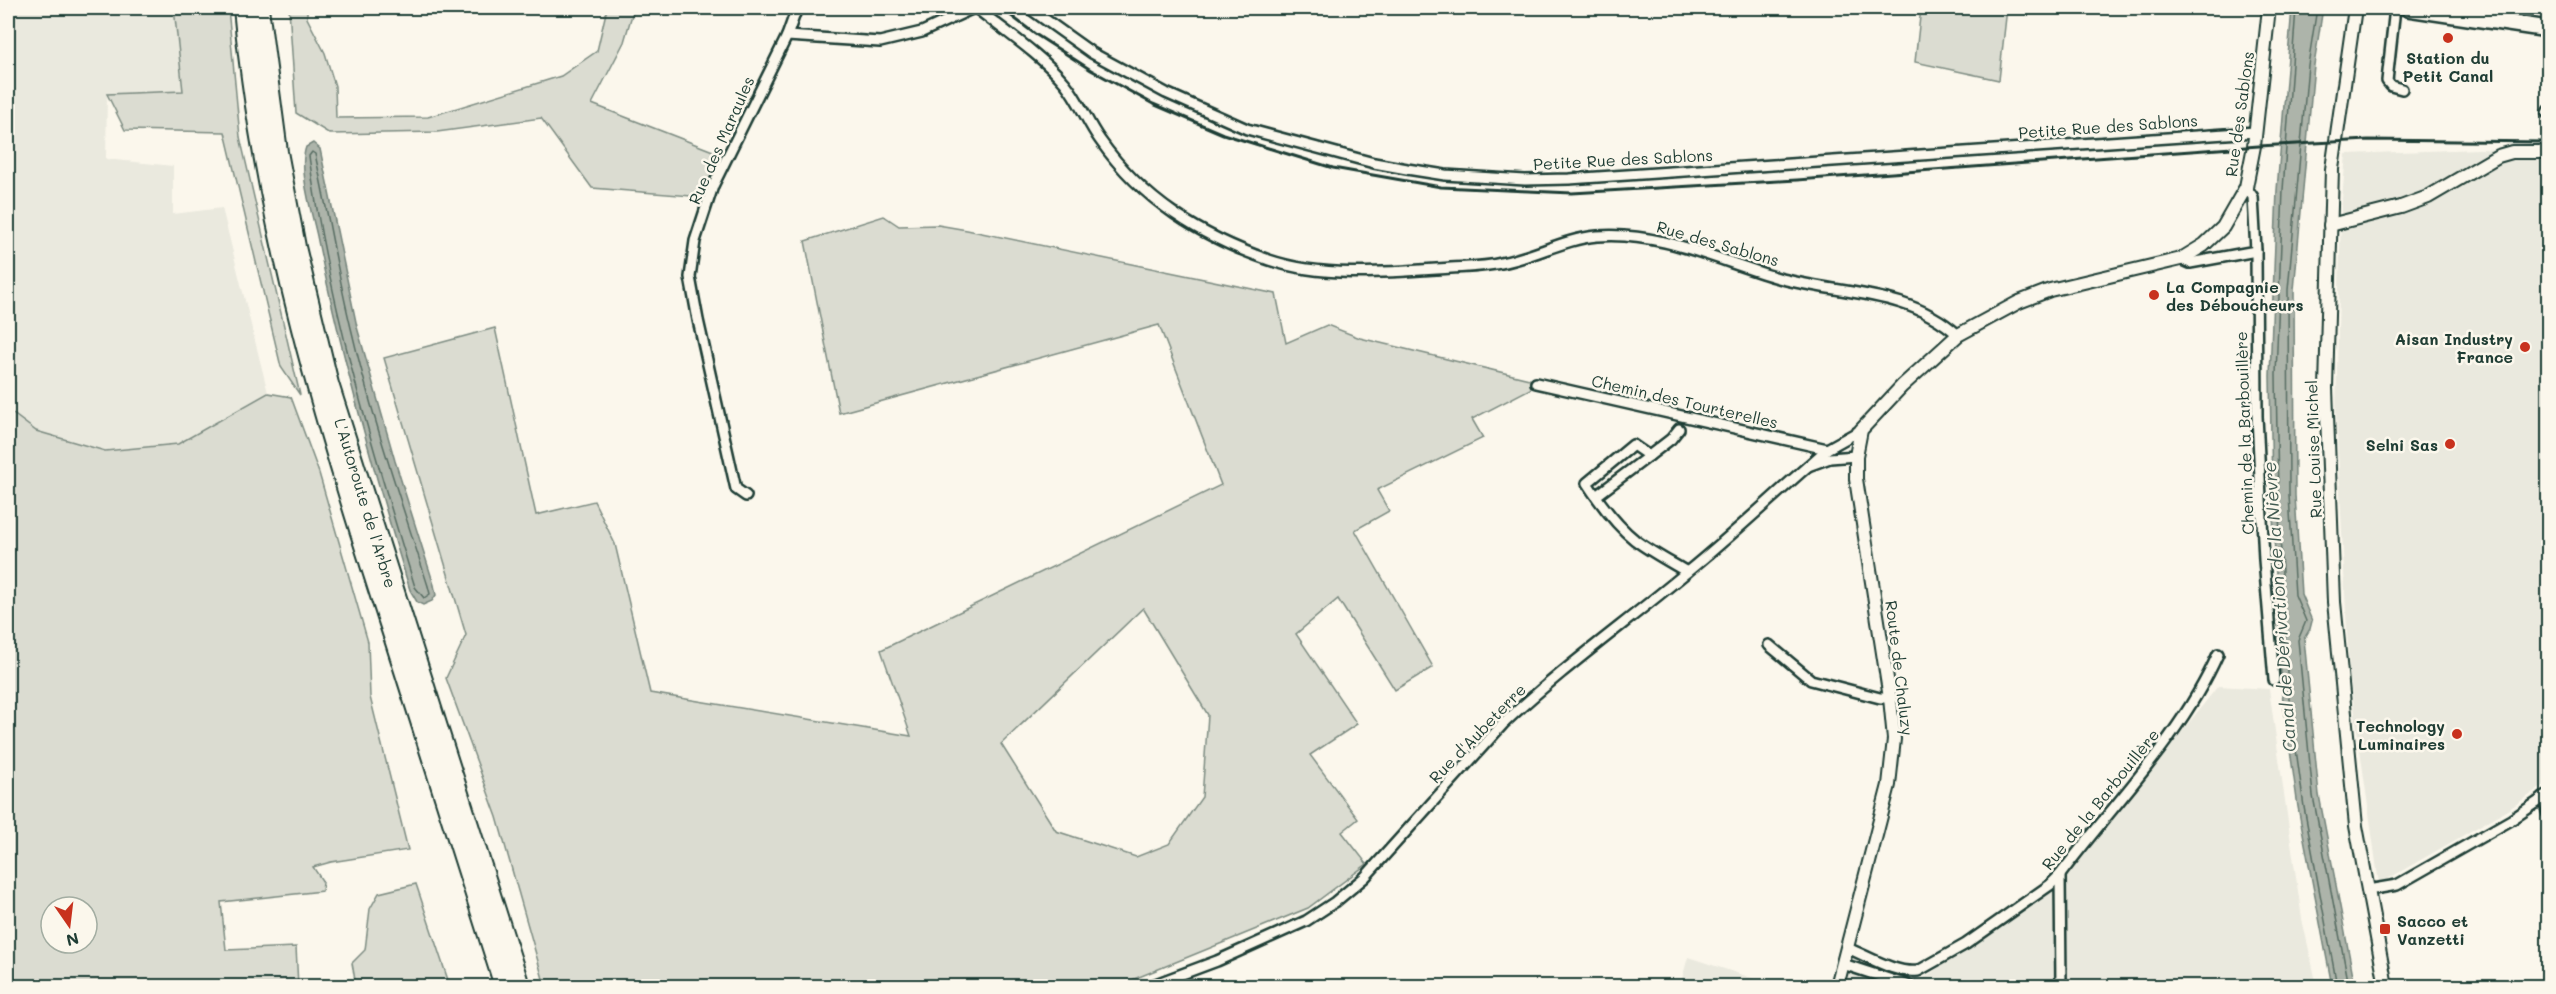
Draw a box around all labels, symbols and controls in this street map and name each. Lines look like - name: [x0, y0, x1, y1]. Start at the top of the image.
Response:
- marker: Station du Petit Canal: [2441, 31, 2455, 45]
- place label: Station du Petit Canal: [2403, 47, 2493, 86]
- street label: Rue des Sablons: [2220, 50, 2258, 178]
- street label: Rue des Maraules: [683, 73, 759, 207]
- street label: Petite Rue des Sablons: [2018, 109, 2198, 143]
- street label: Petite Rue des Sablons: [1533, 144, 1713, 174]
- street label: Rue des Sablons: [1654, 216, 1782, 270]
- place label: La Compagnie des Déboucheurs: [2166, 276, 2304, 315]
- marker: La Compagnie des Déboucheurs: [2147, 288, 2161, 302]
- place label: Aisan Industry France: [2395, 328, 2513, 367]
- street label: Chemin de la Barbouillère: [2230, 331, 2258, 535]
- marker: Aisan Industry France: [2518, 340, 2532, 354]
- street label: Chemin des Tourterelles: [1590, 369, 1780, 433]
- street label: Rue Louise Michel: [2300, 379, 2326, 519]
- street label: L'Autoroute de l'Arbre: [330, 415, 402, 591]
- place label: Selni Sas: [2366, 434, 2438, 455]
- marker: Selni Sas: [2443, 437, 2457, 451]
- water label: Canal de Dérivation de la Nièvre: [2257, 461, 2301, 753]
- street label: Route de Chaluzy: [1881, 599, 1919, 737]
- street label: Rue d'Aubeterre: [1424, 679, 1530, 787]
- place label: Technology Luminaires: [2356, 715, 2445, 754]
- street label: Rue de la Barbouillère: [2037, 724, 2163, 874]
- marker: Technology Luminaires: [2450, 727, 2464, 741]
- north arrow: [39, 895, 99, 955]
- place label: Sacco et Vanzetti: [2397, 910, 2468, 949]
- marker: Sacco et Vanzetti: [2378, 922, 2392, 936]
- text: N: [64, 928, 81, 952]

